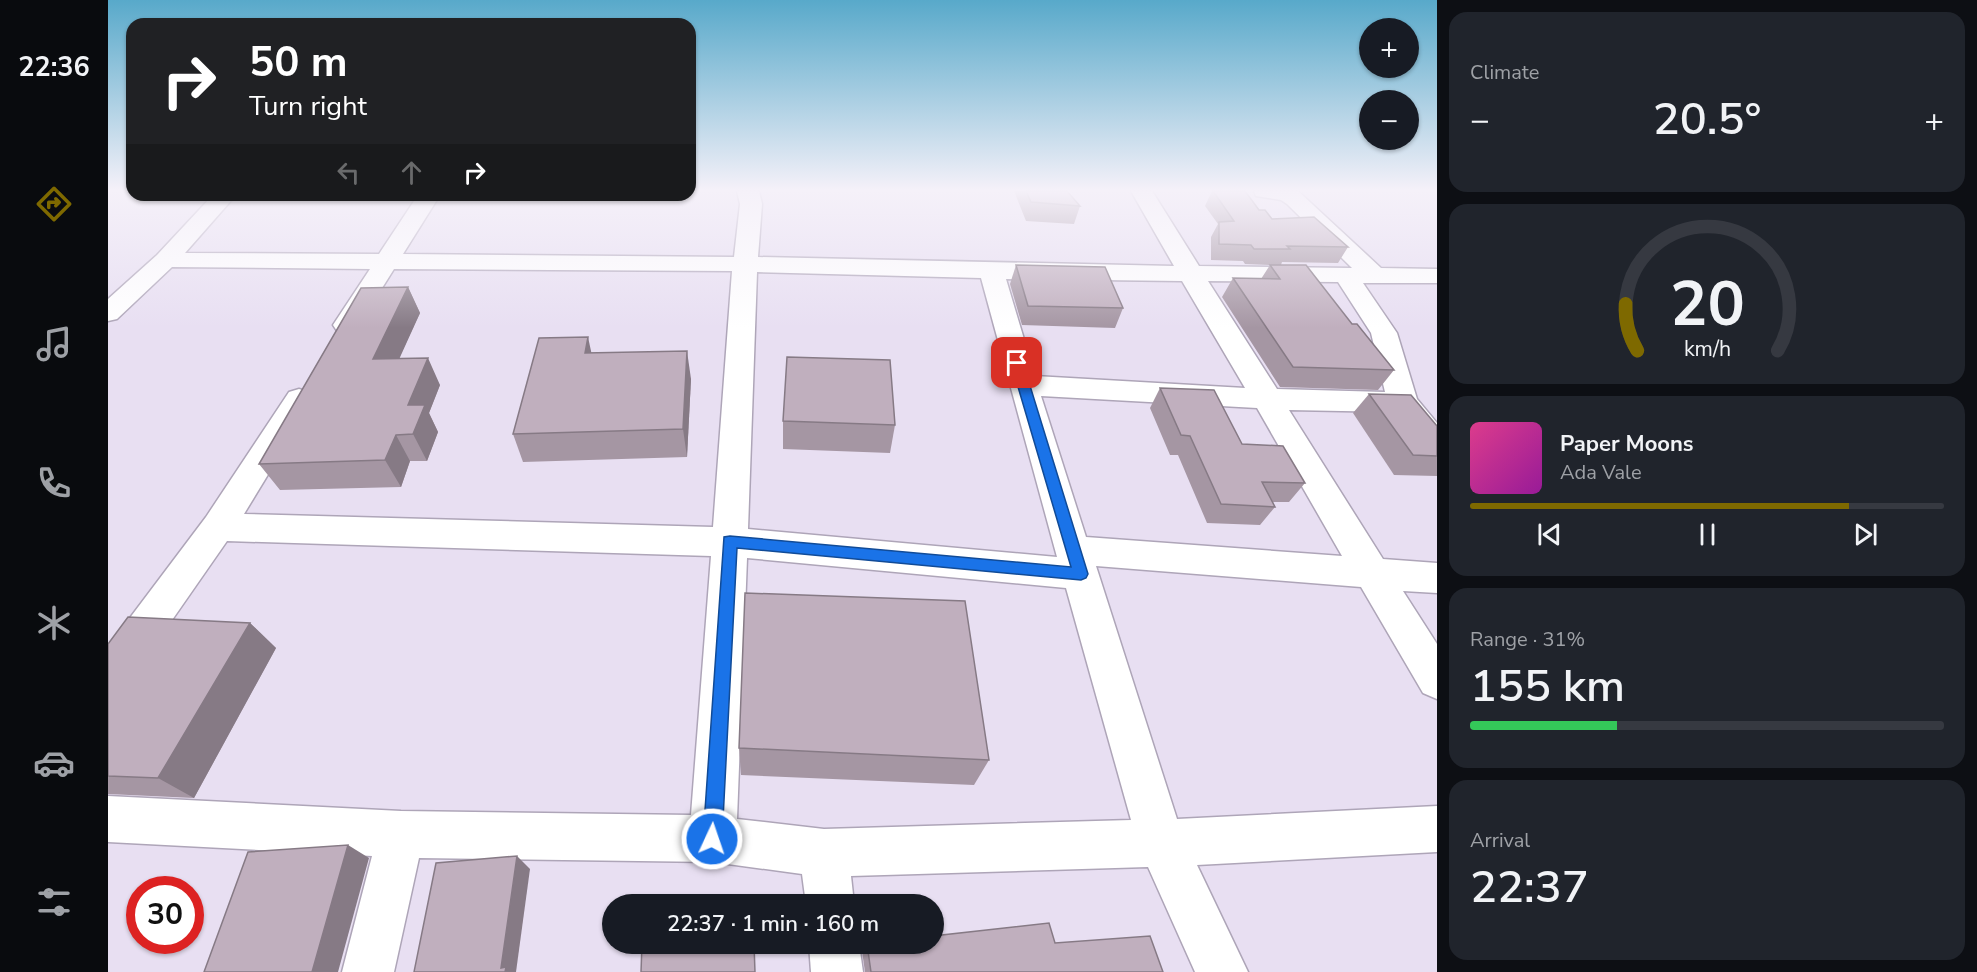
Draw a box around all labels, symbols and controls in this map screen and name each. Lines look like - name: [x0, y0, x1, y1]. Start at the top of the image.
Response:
- map controls: [1359, 18, 1419, 150]
- button: +: [1359, 18, 1419, 78]
- text: 50 m: [249, 34, 348, 91]
- icon: right: [150, 42, 228, 120]
- text: 22:36: [18, 49, 90, 86]
- text: Climate: [1470, 59, 1539, 86]
- text: Turn right: [249, 88, 367, 125]
- text: 20.5°: [1653, 89, 1761, 150]
- button: −: [1359, 90, 1419, 150]
- text: −: [1470, 98, 1490, 143]
- text: +: [1924, 98, 1944, 143]
- icon: left: [332, 156, 365, 189]
- icon: ahead: [395, 156, 428, 189]
- icon: right: [458, 156, 491, 189]
- icon: directions: [33, 183, 75, 225]
- text: 20: [1670, 262, 1744, 347]
- icon: music: [33, 323, 75, 365]
- text: km/h: [1683, 334, 1731, 364]
- pin: [991, 337, 1042, 388]
- icon: arrive: [1000, 346, 1033, 379]
- text: Paper Moons: [1560, 429, 1694, 459]
- text: Ada Vale: [1560, 459, 1642, 486]
- icon: phone: [33, 462, 75, 504]
- icon: previous: [1533, 518, 1566, 551]
- icon: pause: [1691, 518, 1724, 551]
- icon: next: [1849, 518, 1882, 551]
- icon: climate: [33, 602, 75, 644]
- text: Range · 31%: [1470, 626, 1585, 653]
- text: 155 km: [1470, 656, 1625, 717]
- icon: car: [33, 742, 75, 784]
- position arrow: [680, 807, 744, 871]
- text: Arrival: [1470, 827, 1530, 854]
- text: 22:37: [1470, 857, 1589, 918]
- speed limit sign: 30: [126, 876, 204, 954]
- icon: filters: [33, 881, 75, 923]
- text: 22:37 · 1 min · 160 m: [667, 909, 879, 939]

